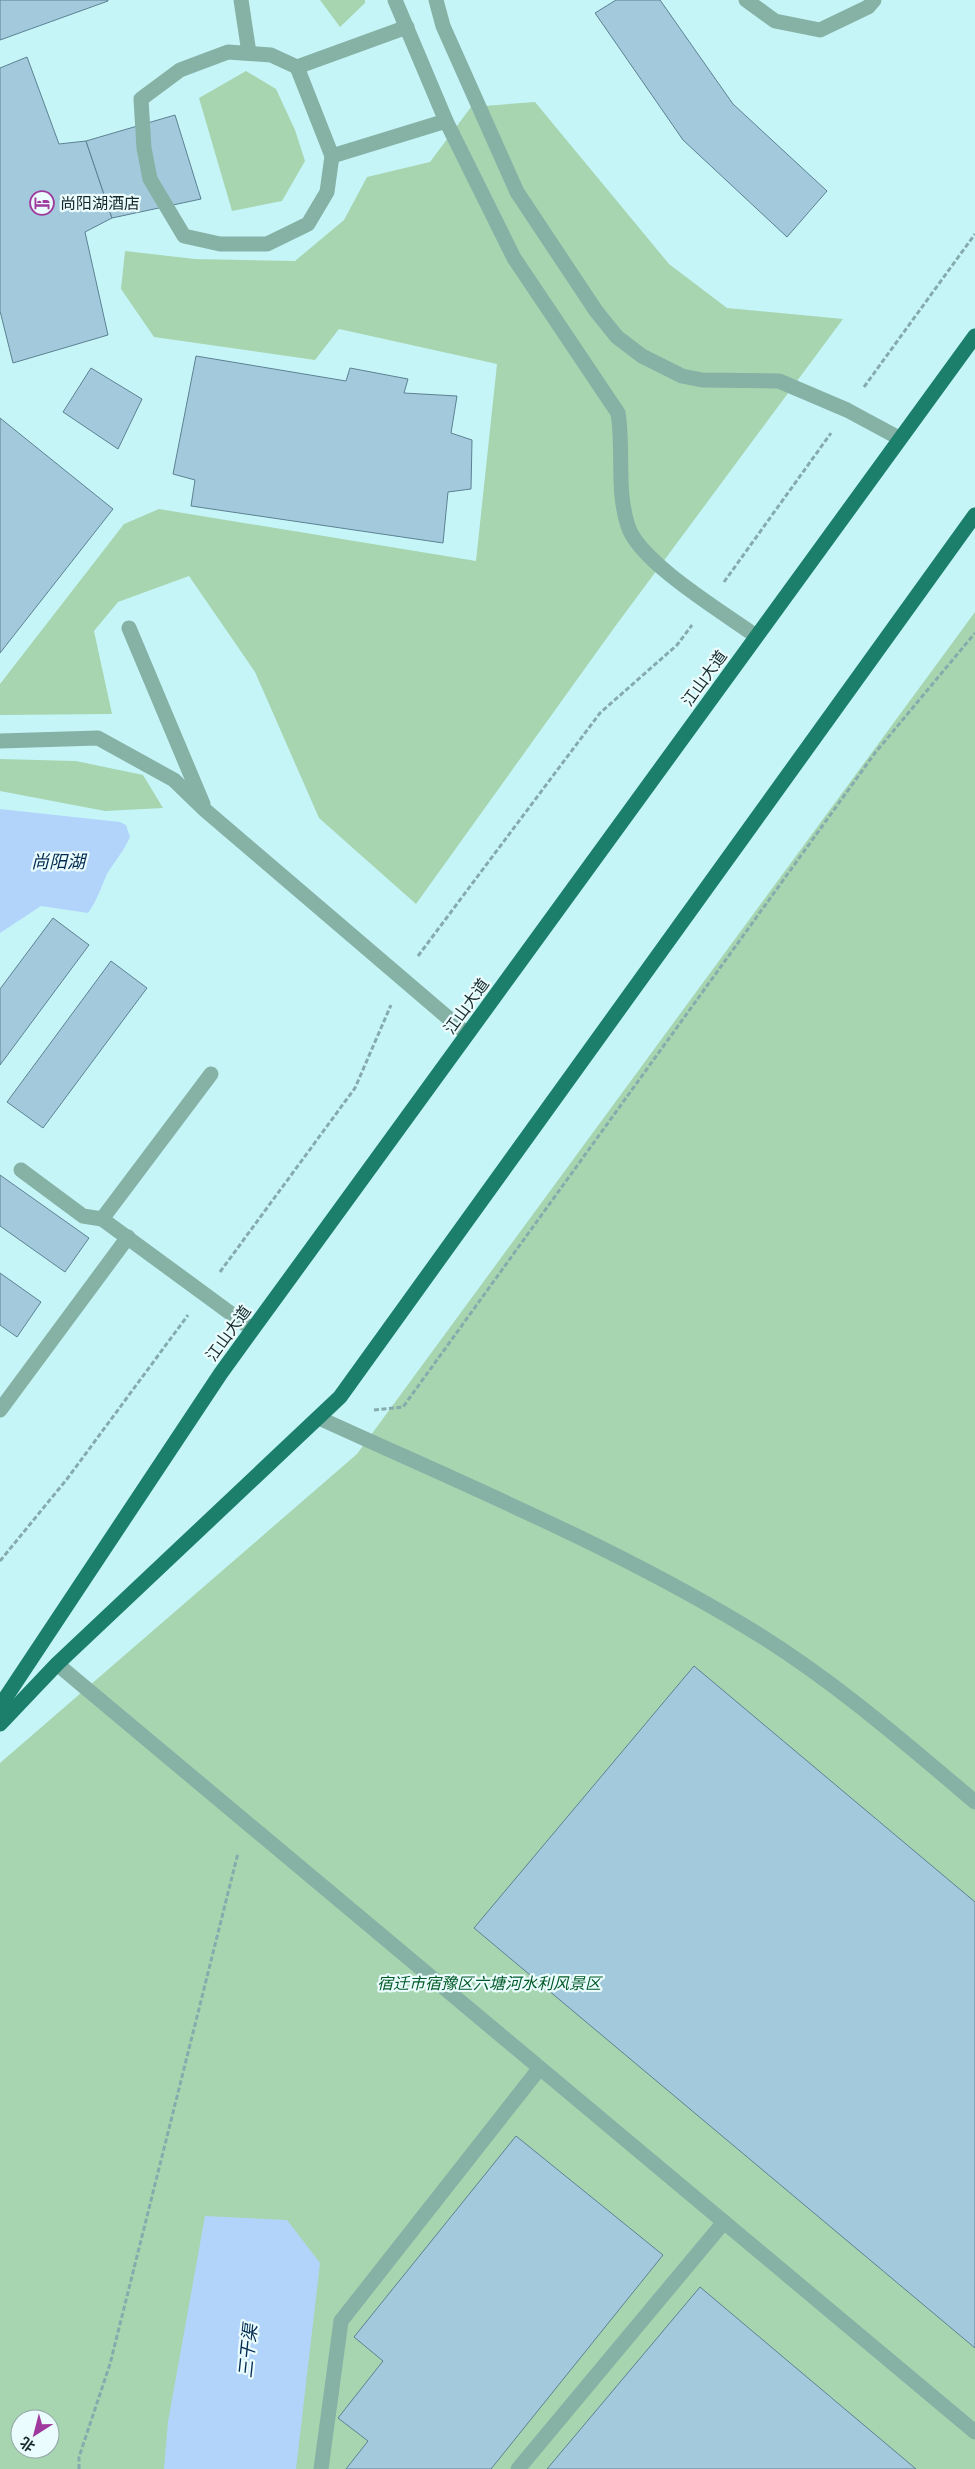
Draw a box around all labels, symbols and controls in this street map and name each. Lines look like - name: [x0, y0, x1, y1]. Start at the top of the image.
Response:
- hotel icon: 尚阳湖酒店: [29, 190, 55, 216]
- place label: 尚阳湖酒店: [60, 193, 140, 213]
- street label: 江山大道: [677, 646, 731, 710]
- water label: 尚阳湖: [31, 851, 88, 873]
- street label: 江山大道: [439, 974, 493, 1038]
- street label: 江山大道: [201, 1301, 255, 1365]
- park label: 宿迁市宿豫区六塘河水利风景区: [377, 1973, 603, 1993]
- water label: 三干渠: [234, 2320, 262, 2379]
- north arrow: [10, 2409, 60, 2459]
- text: 北: [16, 2433, 38, 2456]

